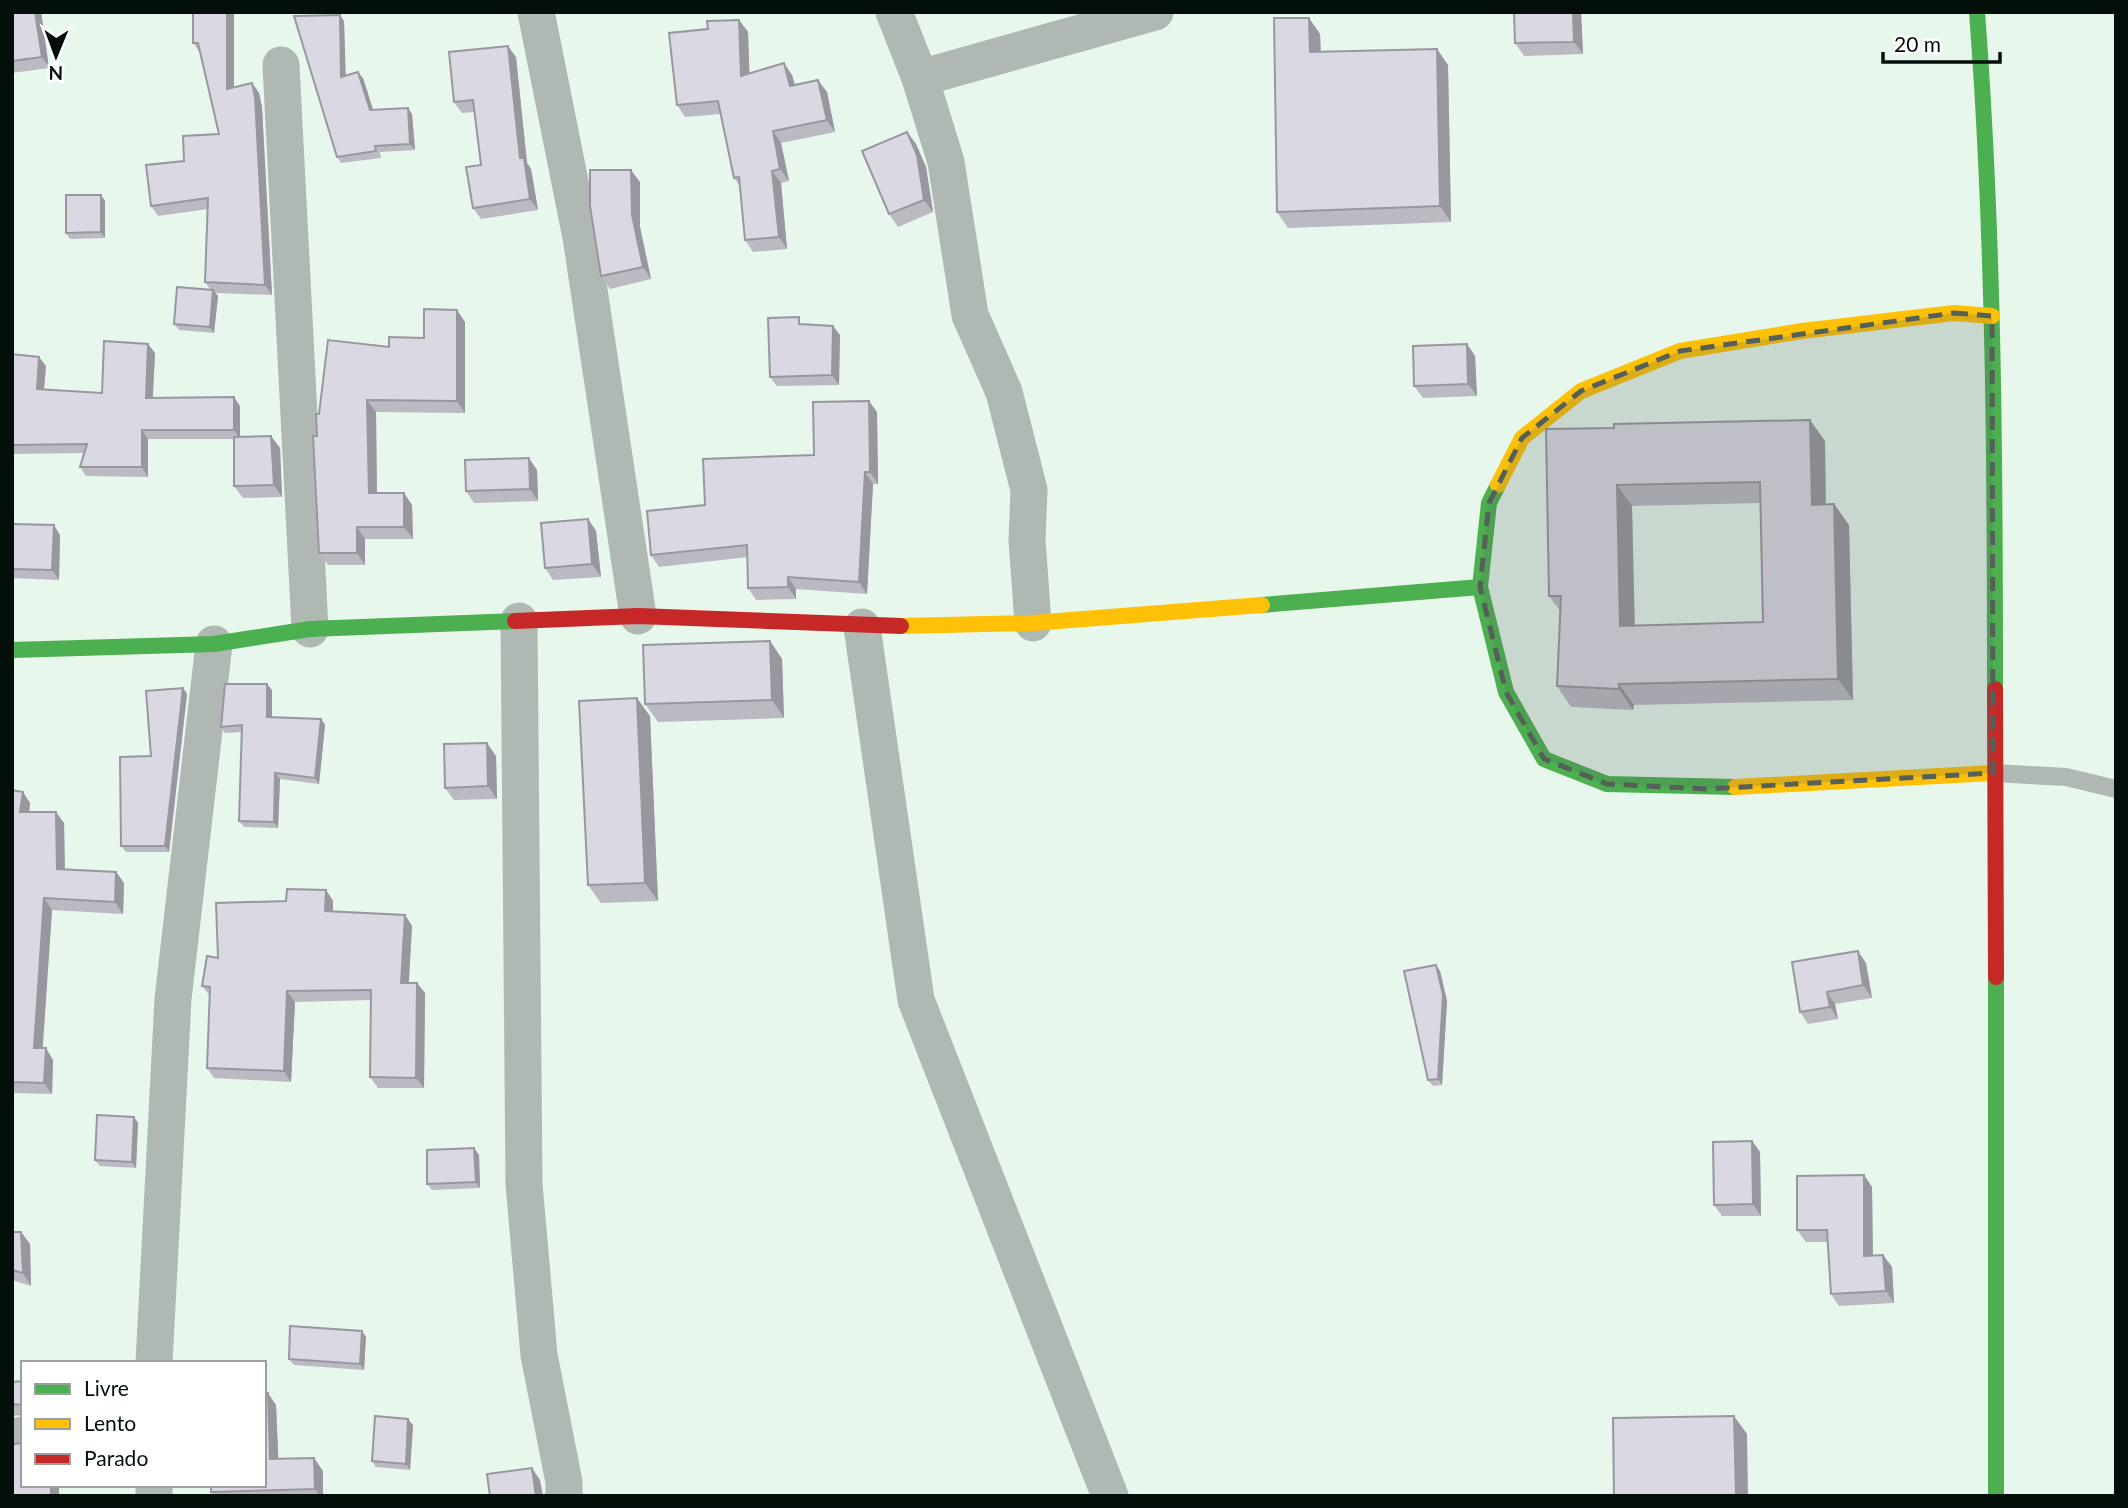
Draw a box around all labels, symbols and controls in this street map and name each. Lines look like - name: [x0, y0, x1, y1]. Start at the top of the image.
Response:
- north arrow: [21, 21, 91, 91]
- scale bar: [1883, 21, 2000, 65]
- text: 20 m: [1894, 31, 1941, 56]
- text: N: [48, 62, 63, 85]
- legend: [21, 1361, 266, 1487]
- text: Livre: [84, 1375, 129, 1400]
- text: Lento: [84, 1410, 136, 1435]
- text: Parado: [84, 1445, 148, 1470]

